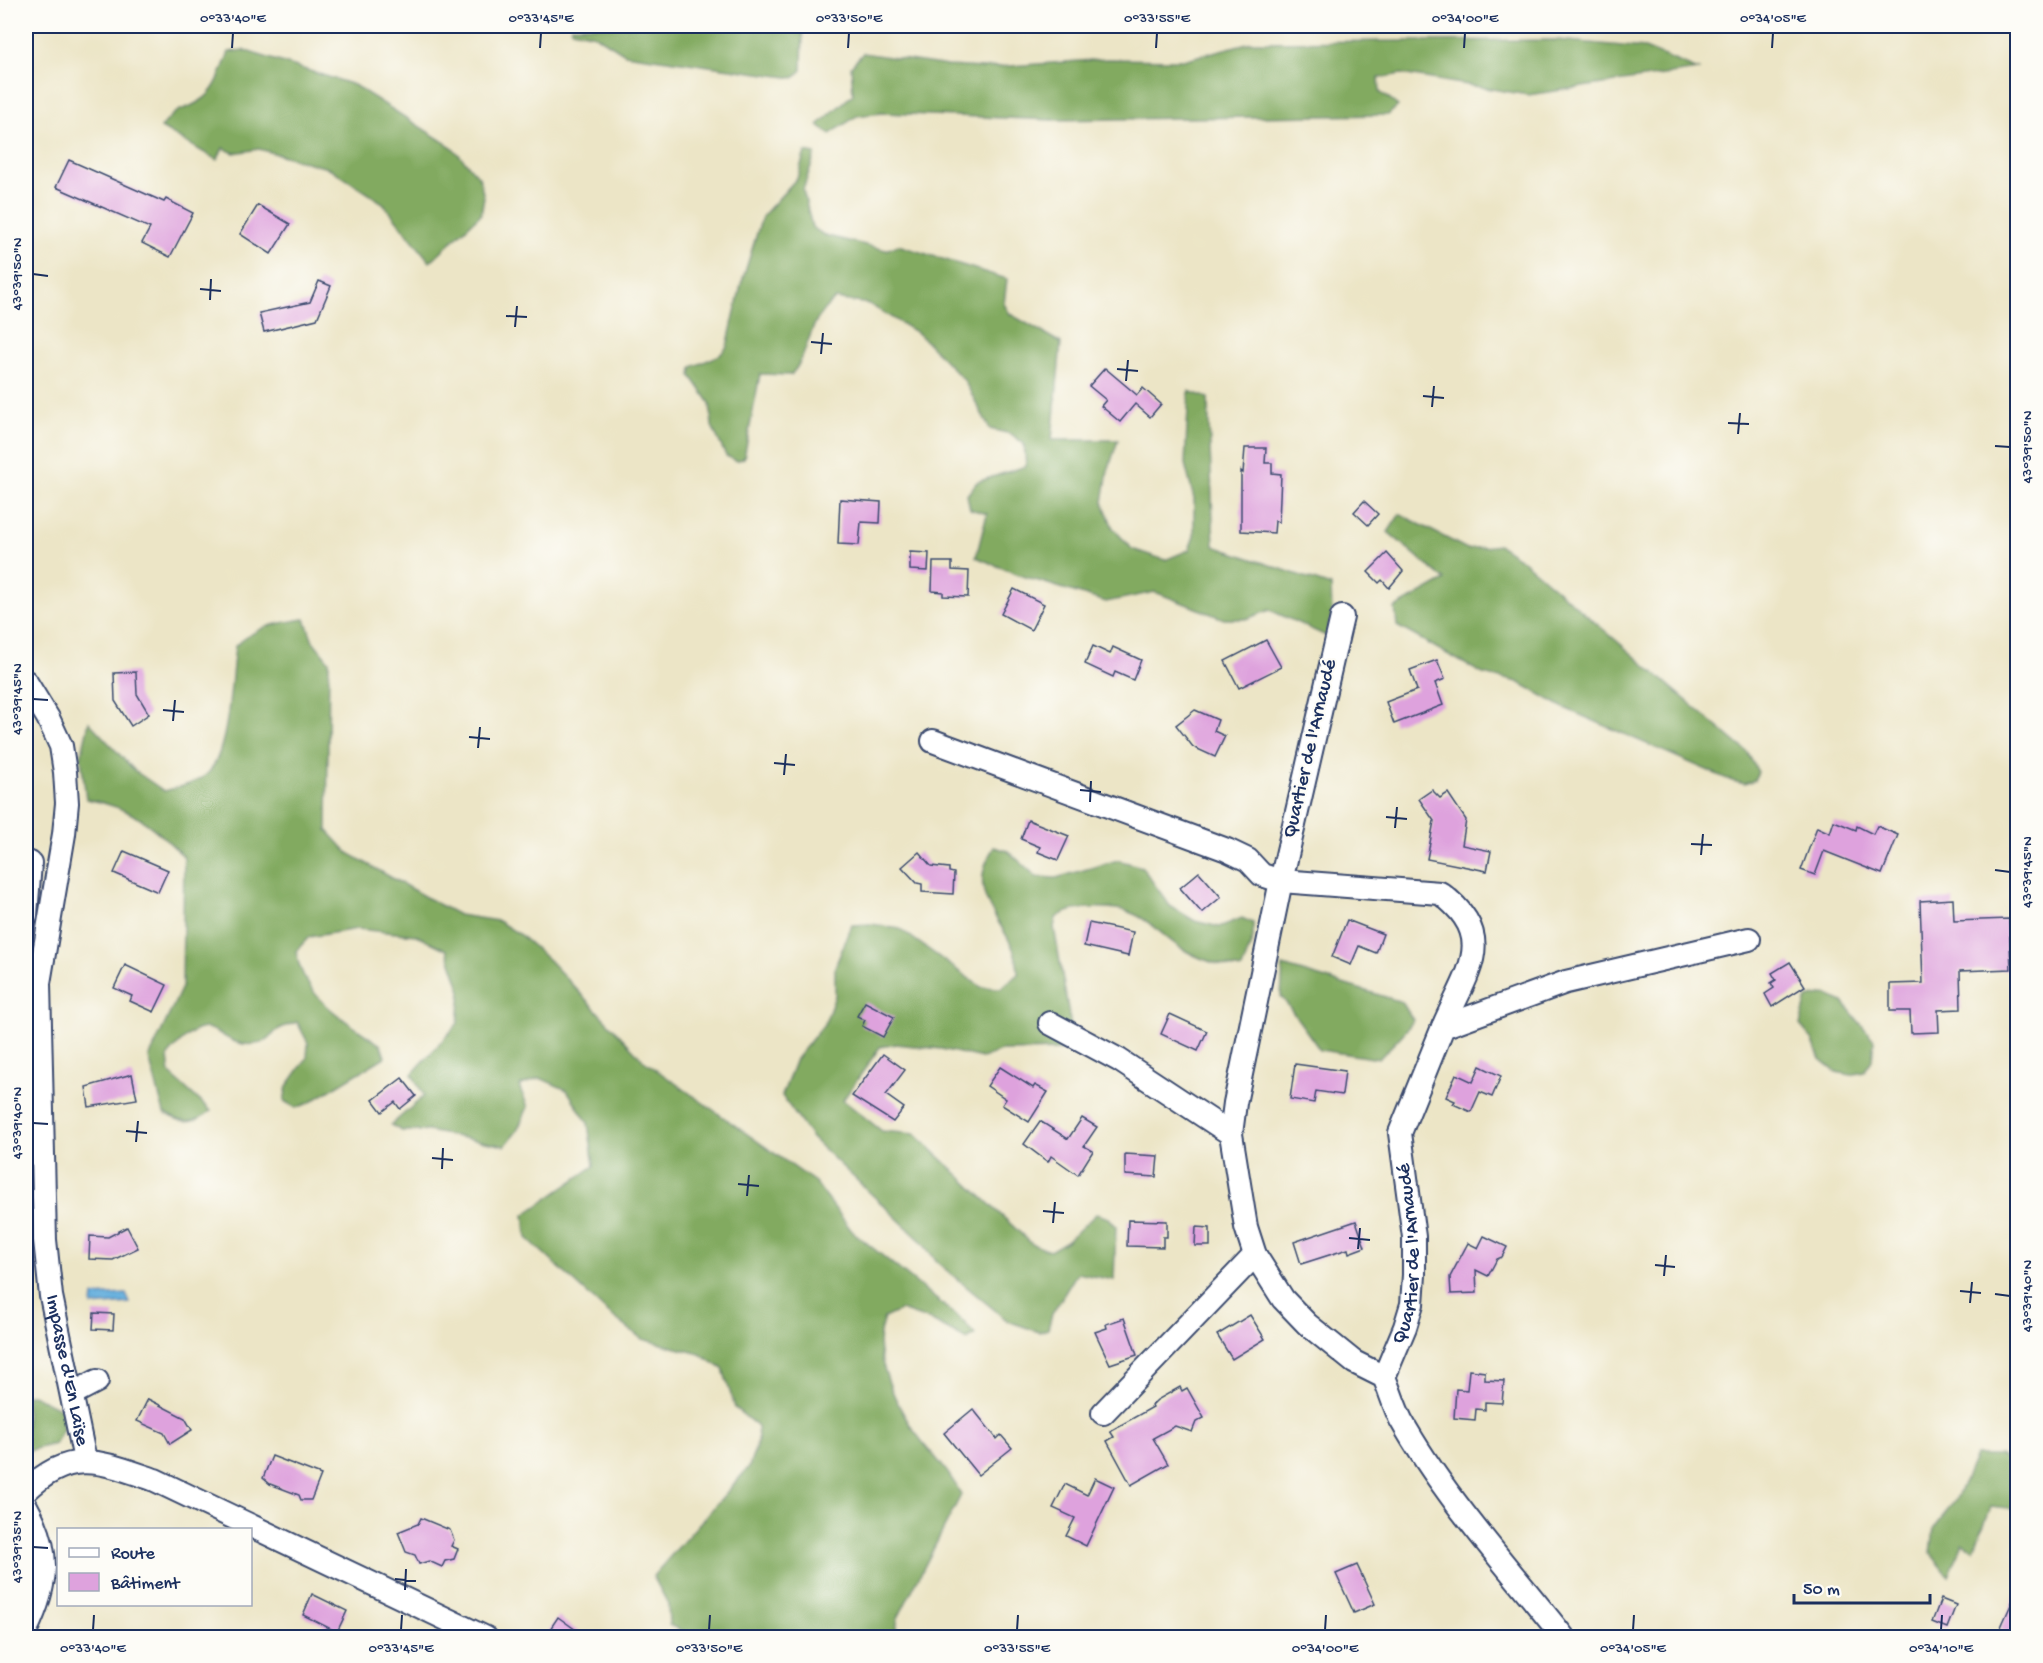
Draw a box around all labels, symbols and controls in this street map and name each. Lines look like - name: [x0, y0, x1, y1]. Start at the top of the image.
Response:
- text: 0°33'40"E: [200, 10, 267, 28]
- text: 0°33'45"E: [508, 10, 574, 28]
- text: 0°33'50"E: [816, 10, 883, 28]
- text: 0°33'55"E: [1124, 10, 1191, 28]
- text: 0°34'00"E: [1432, 10, 1499, 28]
- text: 0°34'05"E: [1740, 10, 1807, 28]
- text: 43°39'50"N: [9, 237, 27, 311]
- text: 43°39'50"N: [2019, 410, 2037, 484]
- street label: Quartier de l'Arnaudé: [1279, 657, 1343, 841]
- text: 43°39'45"N: [9, 663, 27, 735]
- text: 43°39'45"N: [2019, 836, 2037, 908]
- text: 43°39'40"N: [9, 1087, 27, 1159]
- street label: Quartier de l'Arnaudé: [1388, 1161, 1426, 1348]
- text: 43°39'40"N: [2019, 1260, 2037, 1332]
- street label: Impasse d'En Laïse: [40, 1293, 93, 1449]
- text: 43°39'35"N: [9, 1511, 27, 1583]
- legend: [57, 1528, 252, 1606]
- text: Route: [111, 1544, 156, 1565]
- scale bar: [1794, 1567, 1930, 1605]
- text: Bâtiment: [110, 1574, 181, 1595]
- text: 50 m: [1803, 1580, 1840, 1601]
- text: 0°33'40"E: [60, 1640, 127, 1658]
- text: 0°33'45"E: [368, 1640, 434, 1658]
- text: 0°33'50"E: [676, 1640, 743, 1658]
- text: 0°33'55"E: [984, 1640, 1051, 1658]
- text: 0°34'00"E: [1292, 1640, 1359, 1658]
- text: 0°34'05"E: [1600, 1640, 1667, 1658]
- text: 0°34'10"E: [1909, 1640, 1974, 1658]

